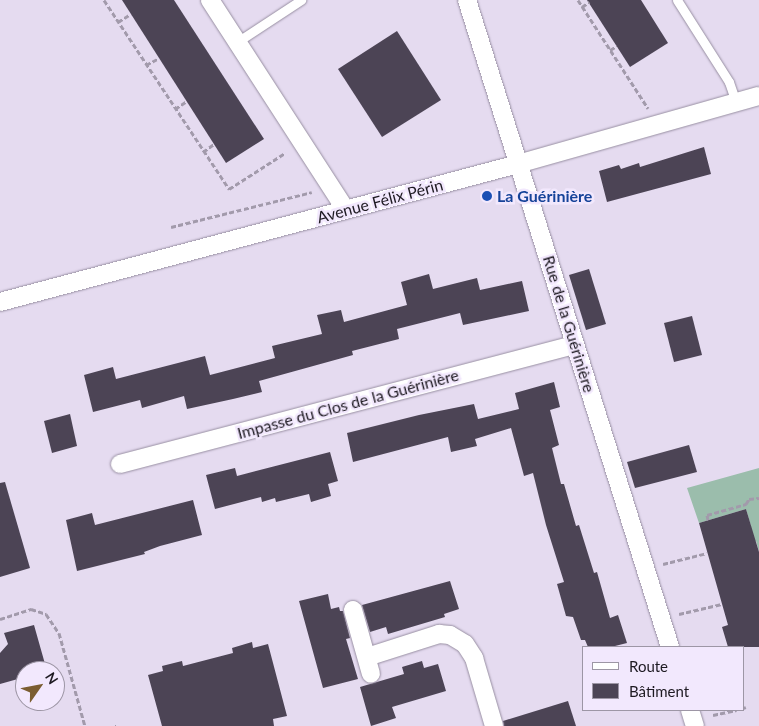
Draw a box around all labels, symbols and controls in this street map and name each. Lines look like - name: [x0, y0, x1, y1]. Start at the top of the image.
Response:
- street label: Avenue Félix Périn: [315, 175, 445, 227]
- place label: La Guérinière: [497, 186, 592, 206]
- marker: La Guérinière: [481, 190, 493, 202]
- street label: Rue de la Guérinière: [539, 253, 599, 395]
- street label: Impasse du Clos de la Guérinière: [235, 365, 461, 443]
- legend: [582, 646, 744, 711]
- text: Route: [629, 657, 668, 675]
- north arrow: [15, 661, 65, 711]
- text: N: [42, 669, 62, 687]
- text: Bâtiment: [629, 682, 689, 700]

